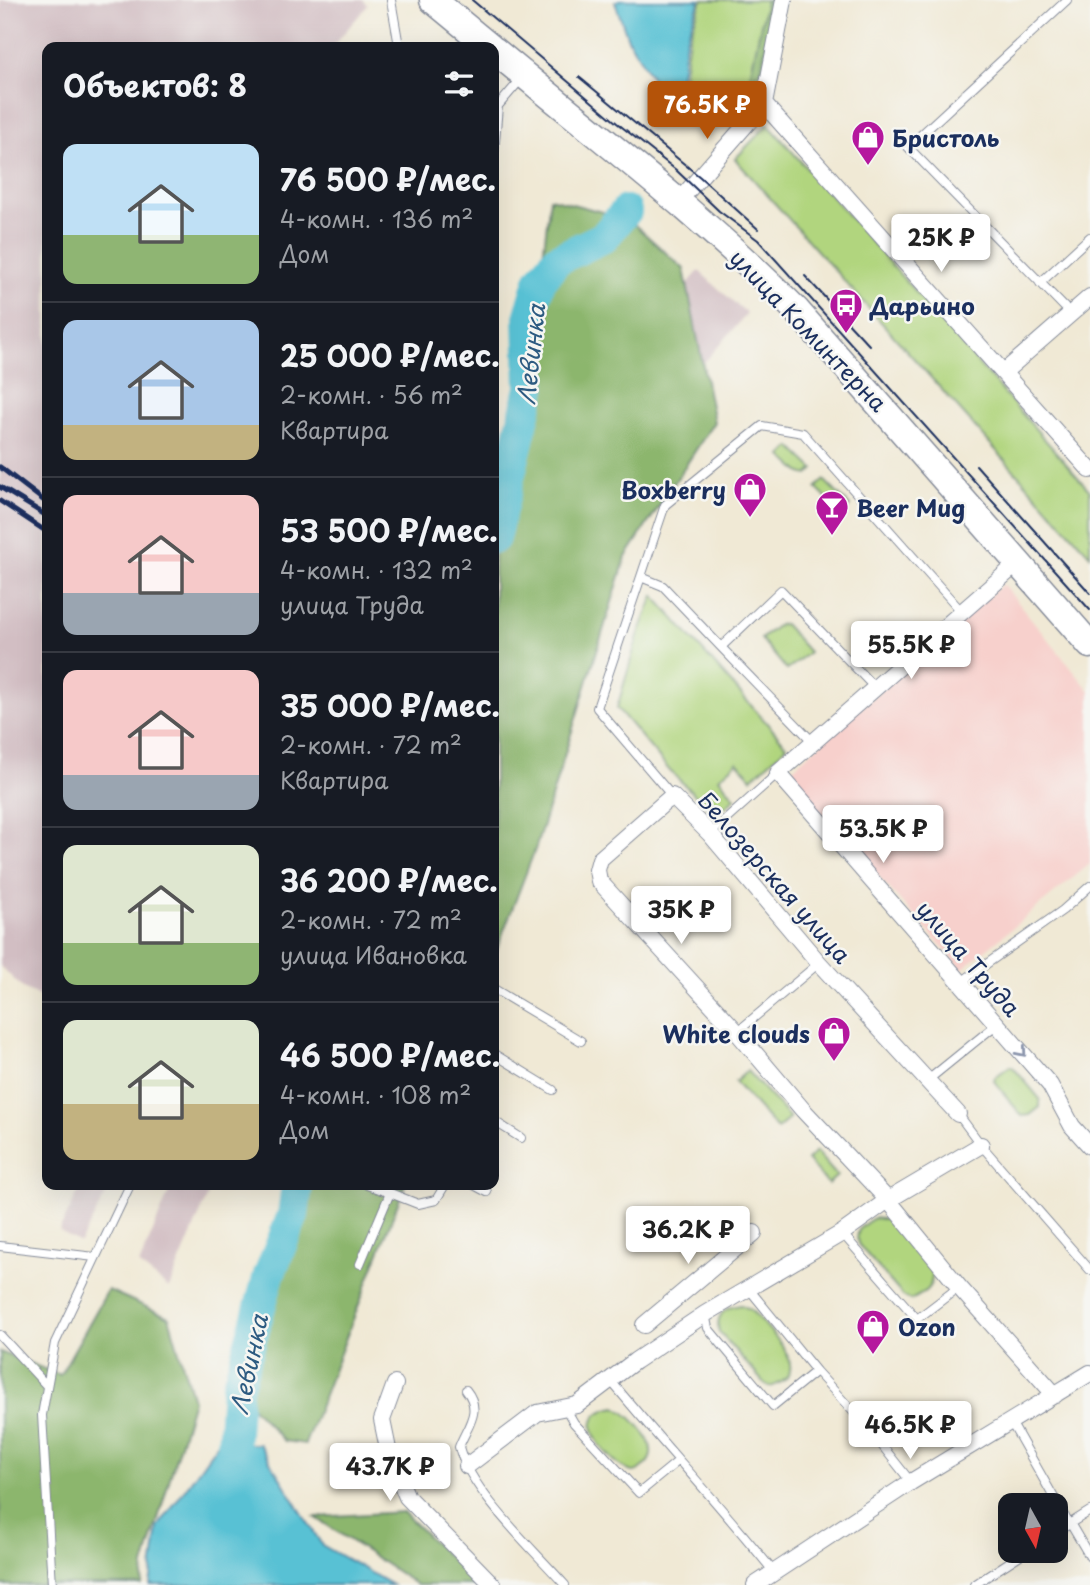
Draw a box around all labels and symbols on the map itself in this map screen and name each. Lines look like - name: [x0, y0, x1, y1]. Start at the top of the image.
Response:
- pin: 76.5K ₽: [642, 82, 772, 141]
- shop icon: Бристоль: [849, 118, 887, 167]
- place label: Бристоль: [892, 120, 1000, 155]
- pin: 25K ₽: [892, 215, 990, 274]
- street label: улица Коминтерна: [722, 241, 896, 420]
- bus stop icon: Дарьино: [827, 286, 865, 335]
- place label: Дарьино: [869, 288, 975, 323]
- water label: Левинка: [507, 301, 553, 406]
- shop icon: Boxberry: [731, 470, 769, 519]
- place label: Boxberry: [621, 472, 726, 507]
- bar icon: Beer Mug: [813, 488, 851, 537]
- place label: Beer Mug: [856, 490, 965, 525]
- pin: 55.5K ₽: [846, 622, 976, 681]
- street label: Белозерская улица: [690, 783, 860, 971]
- pin: 53.5K ₽: [818, 806, 948, 865]
- pin: 35K ₽: [632, 886, 730, 946]
- street label: улица Труда: [909, 892, 1030, 1024]
- shop icon: White clouds: [815, 1014, 853, 1063]
- place label: White clouds: [663, 1016, 810, 1051]
- one-way arrow: [1014, 1044, 1026, 1057]
- pin: 36.2K ₽: [623, 1206, 753, 1266]
- shop icon: Ozon: [854, 1307, 892, 1356]
- place label: Ozon: [898, 1309, 956, 1344]
- water label: Левинка: [220, 1310, 276, 1417]
- pin: 46.5K ₽: [845, 1402, 975, 1461]
- pin: 43.7K ₽: [325, 1444, 455, 1503]
- north arrow: [998, 1493, 1068, 1563]

